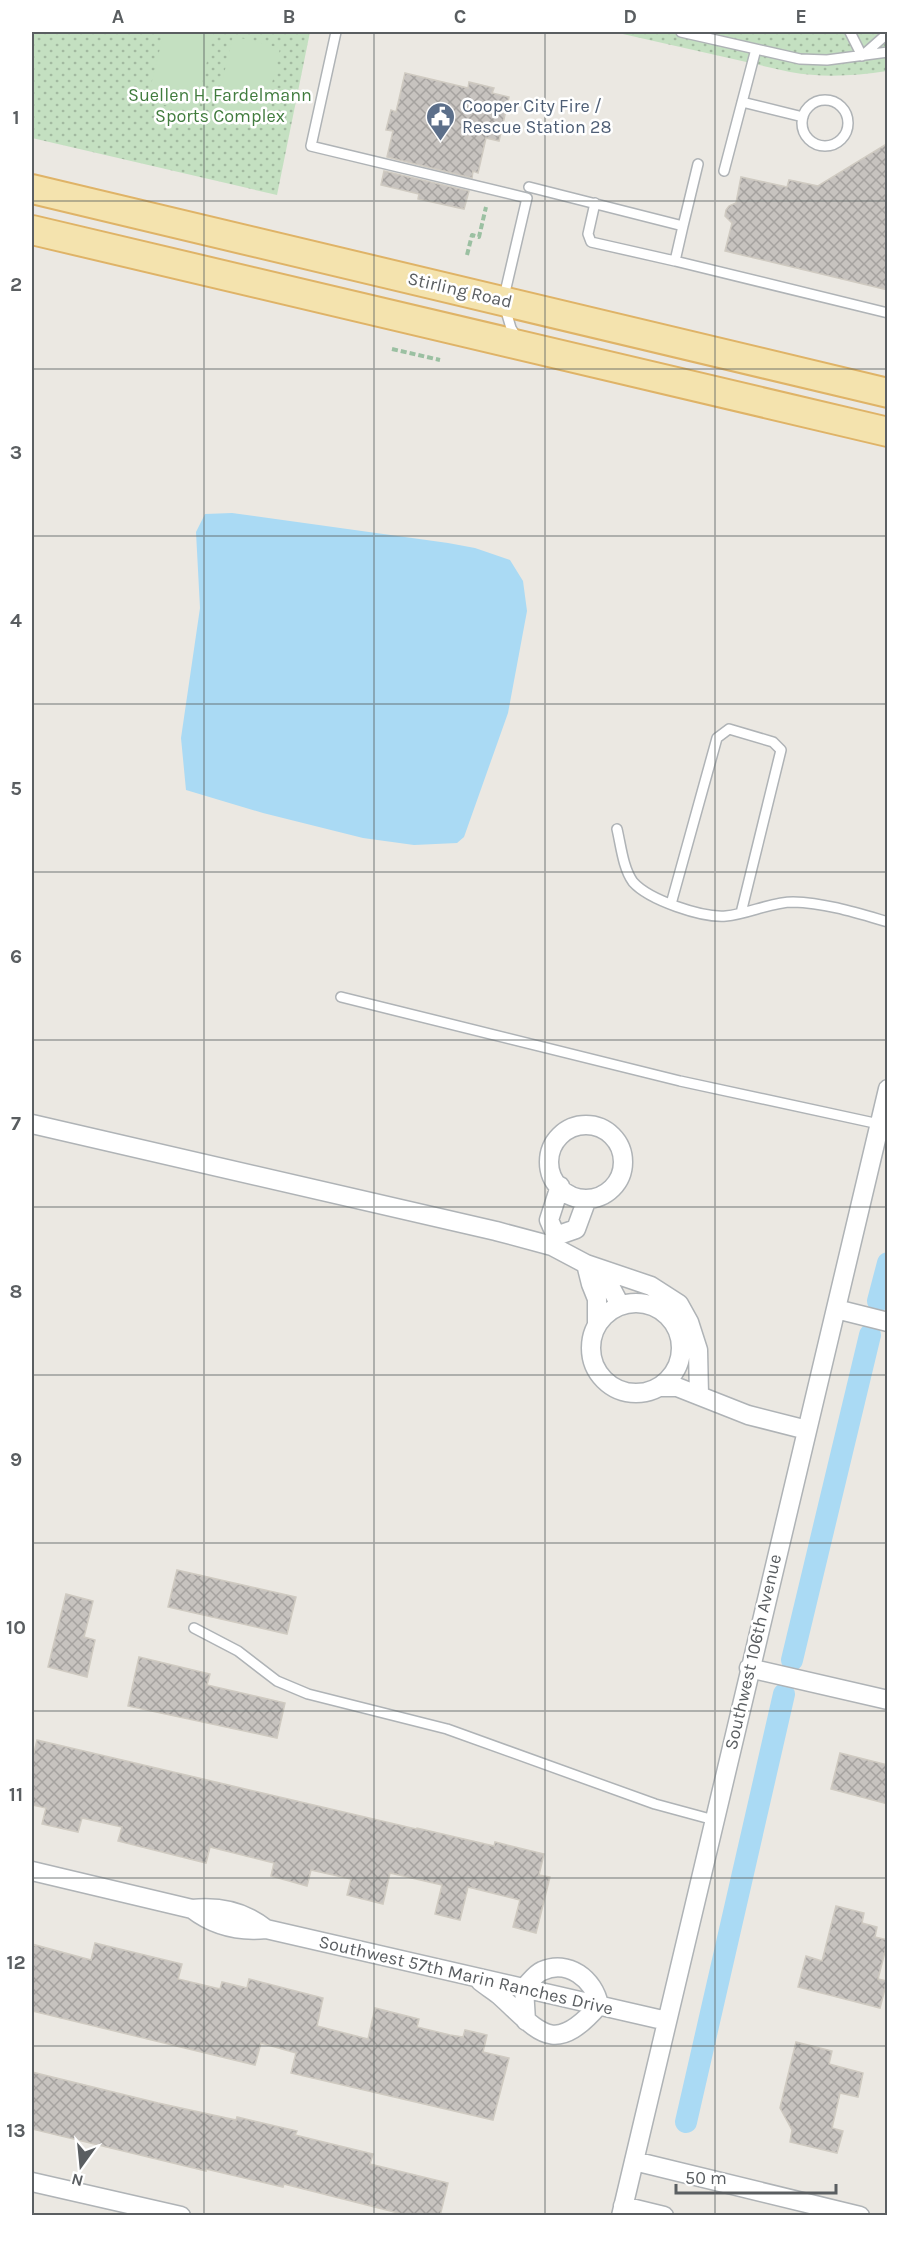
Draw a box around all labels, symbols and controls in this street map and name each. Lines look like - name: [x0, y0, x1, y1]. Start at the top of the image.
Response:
- text: A: [112, 5, 125, 28]
- text: B: [283, 5, 295, 28]
- text: C: [454, 5, 466, 28]
- text: D: [623, 5, 637, 28]
- text: E: [795, 5, 807, 28]
- park label: Suellen H. Fardelmann Sports Complex: [128, 84, 312, 127]
- place label: Cooper City Fire / Rescue Station 28: [462, 95, 612, 138]
- public building icon: Cooper City Fire / Rescue Station 28: [425, 100, 457, 142]
- text: 1: [12, 106, 20, 129]
- street label: Stirling Road: [406, 267, 514, 313]
- text: 2: [10, 273, 22, 296]
- text: 3: [10, 441, 22, 464]
- text: 4: [10, 609, 22, 632]
- text: 5: [10, 777, 22, 800]
- text: 6: [10, 945, 22, 968]
- text: 7: [11, 1112, 21, 1135]
- text: 8: [10, 1280, 22, 1303]
- text: 9: [10, 1448, 22, 1471]
- street label: Southwest 106th Avenue: [720, 1552, 786, 1752]
- text: 10: [6, 1616, 26, 1639]
- text: 11: [9, 1783, 23, 1806]
- street label: Southwest 57th Marin Ranches Drive: [317, 1930, 615, 2020]
- text: 12: [6, 1951, 26, 1974]
- text: 13: [6, 2119, 26, 2142]
- north arrow: [51, 2136, 111, 2196]
- scale bar: [676, 2157, 836, 2195]
- text: 50 m: [685, 2167, 727, 2189]
- text: N: [69, 2169, 85, 2191]

